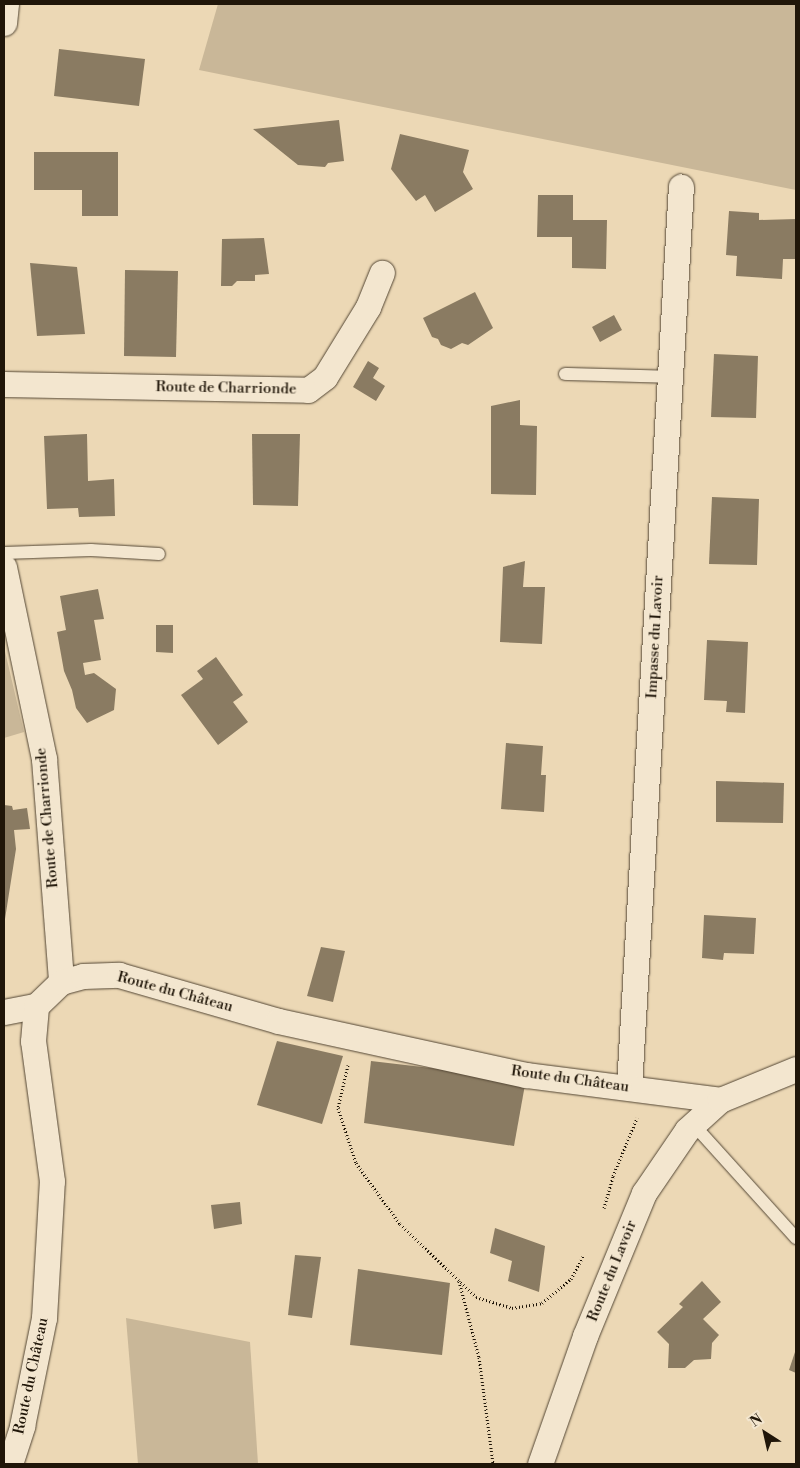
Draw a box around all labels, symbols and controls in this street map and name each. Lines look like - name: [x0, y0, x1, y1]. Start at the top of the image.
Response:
- street label: Route de Charrionde: [155, 378, 297, 398]
- street label: Impasse du Lavoir: [643, 575, 667, 699]
- street label: Route de Charrionde: [32, 747, 62, 889]
- street label: Route du Château: [115, 968, 235, 1016]
- street label: Route du Château: [510, 1062, 630, 1096]
- street label: Route du Lavoir: [583, 1218, 641, 1324]
- street label: Route du Château: [10, 1316, 52, 1436]
- north arrow: [740, 1408, 790, 1458]
- text: N: [747, 1410, 766, 1431]

